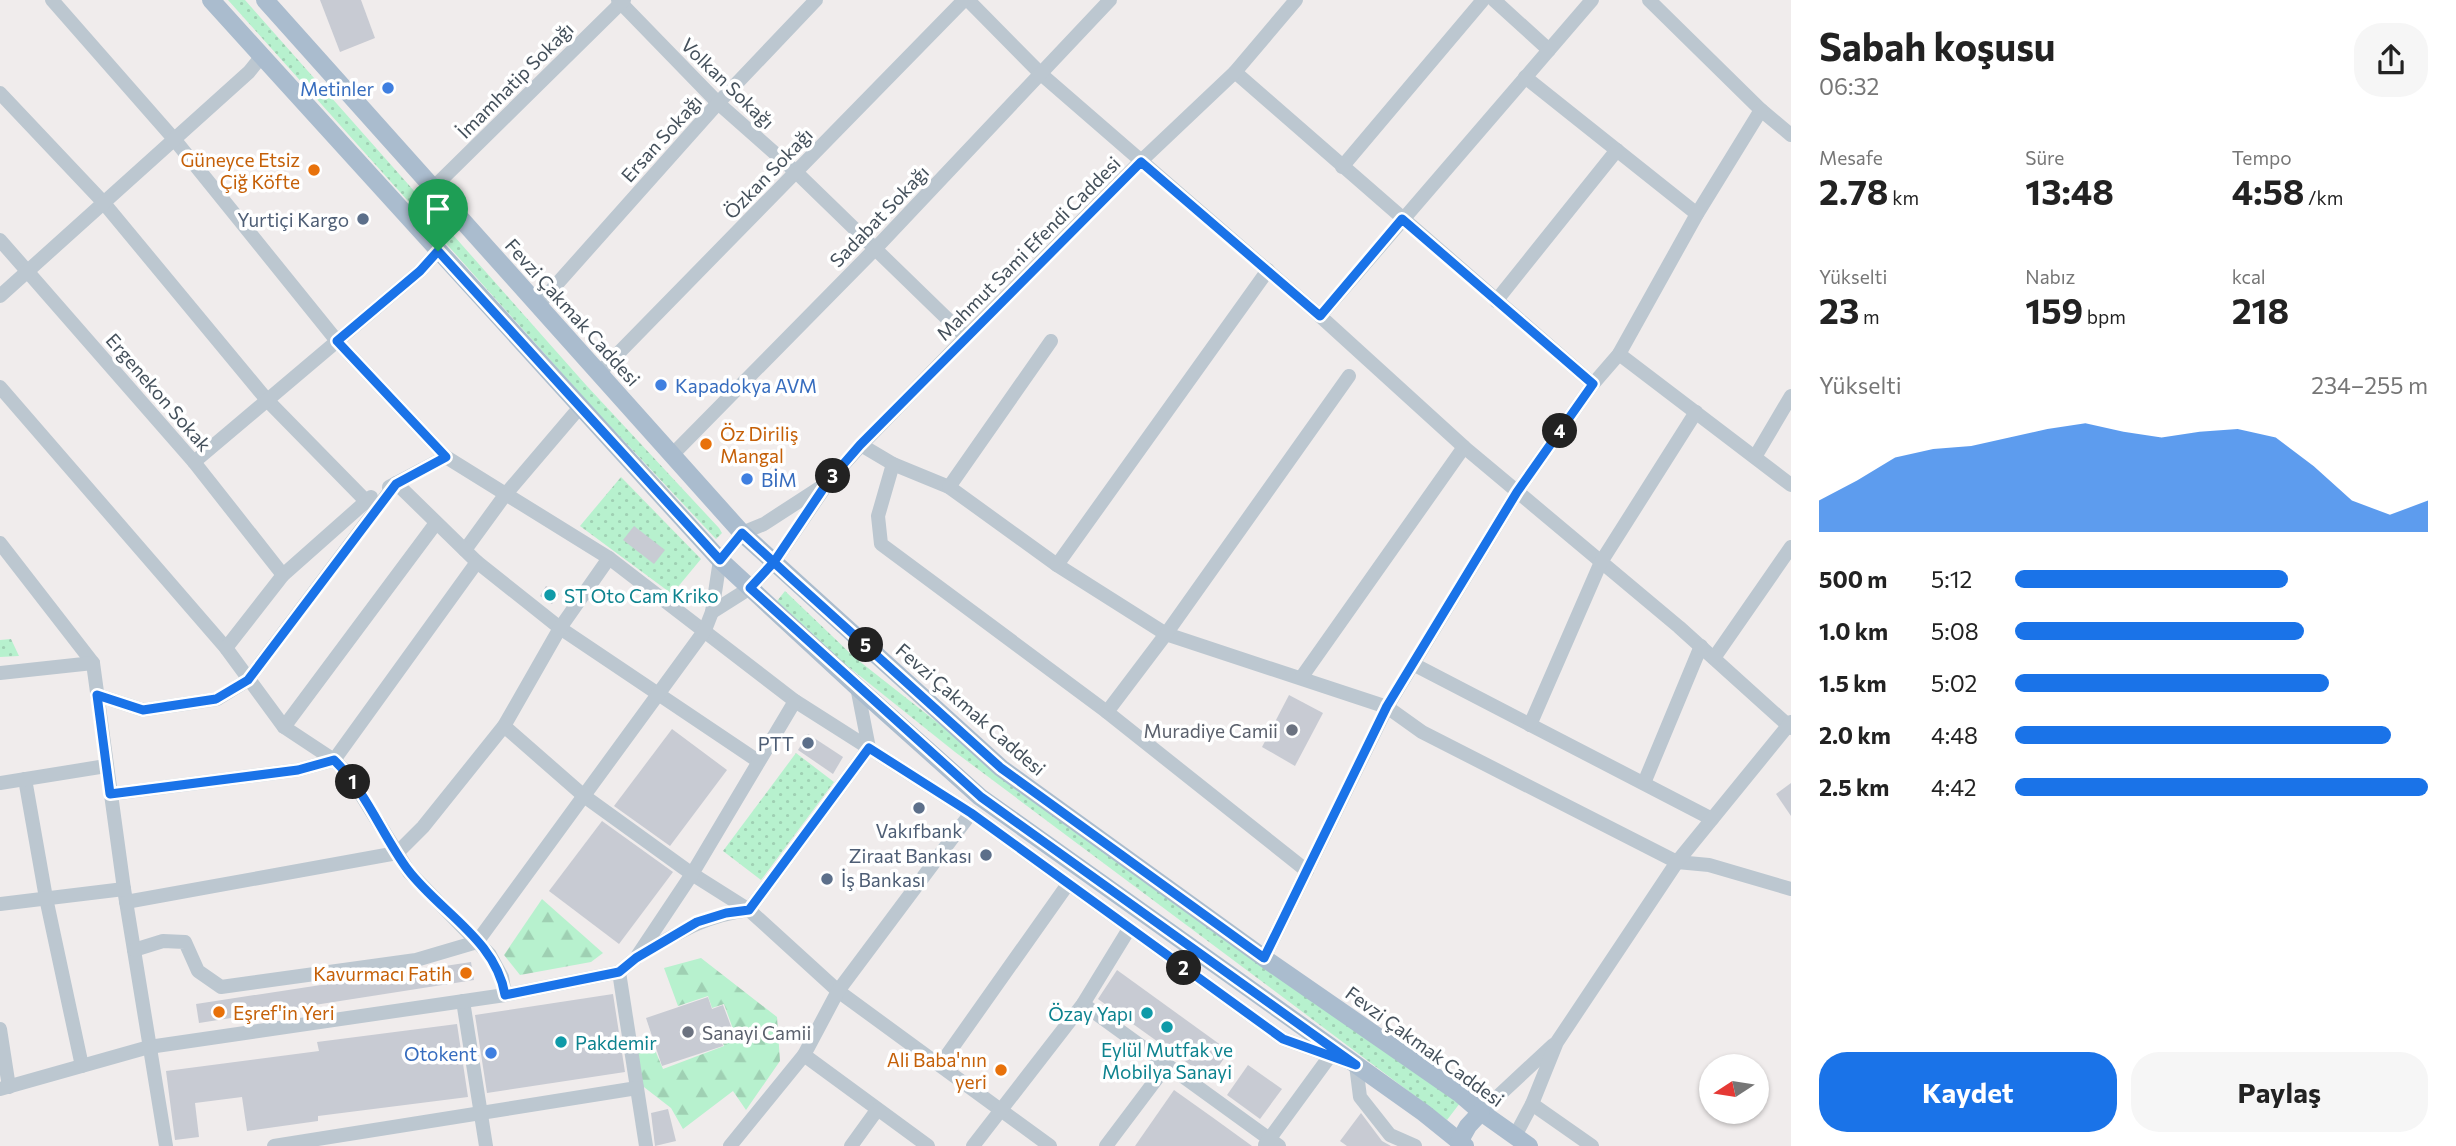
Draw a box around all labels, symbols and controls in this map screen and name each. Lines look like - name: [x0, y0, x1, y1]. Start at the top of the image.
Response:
- street label: İmamhatip Sokağı: [452, 17, 578, 143]
- text: Sabah koşusu: [1819, 22, 2056, 69]
- button: share: [2354, 23, 2428, 97]
- street label: Volkan Sokağı: [677, 33, 779, 133]
- text: 06:32: [1819, 72, 1879, 100]
- place label: Metinler: [300, 77, 374, 100]
- marker: Metinler: [380, 80, 396, 96]
- street label: Ersan Sokağı: [616, 90, 706, 186]
- street label: Özkan Sokağı: [719, 123, 817, 223]
- text: Mesafe: [1819, 146, 1883, 169]
- text: Süre: [2025, 146, 2064, 169]
- text: Tempo: [2232, 146, 2292, 169]
- place label: Güneyce Etsiz Çiğ Köfte: [180, 148, 300, 193]
- street label: Mahmut Sami Efendi Caddesi: [931, 151, 1125, 345]
- street label: Sadabat Sokağı: [825, 160, 933, 272]
- marker: Güneyce Etsiz Çiğ Köfte: [306, 162, 322, 178]
- text: 2.78: [1819, 169, 1889, 212]
- text: 13:48: [2025, 169, 2114, 212]
- text: 4:58: [2232, 169, 2304, 212]
- pin: [408, 179, 468, 251]
- text: km: [1889, 186, 1919, 209]
- text: /km: [2304, 186, 2343, 209]
- icon: arrive: [419, 190, 457, 228]
- place label: Yurtiçi Kargo: [237, 208, 349, 231]
- marker: Yurtiçi Kargo: [355, 211, 371, 227]
- street label: Fevzi Çakmak Caddesi: [501, 234, 645, 390]
- text: Yükselti: [1819, 265, 1887, 288]
- text: Nabız: [2025, 265, 2075, 288]
- text: kcal: [2232, 265, 2266, 288]
- text: 23: [1819, 288, 1859, 331]
- text: 159: [2025, 288, 2083, 331]
- text: 218: [2232, 288, 2289, 331]
- text: m: [1859, 305, 1880, 328]
- text: bpm: [2083, 305, 2126, 328]
- street label: Ergenekon Sokak: [102, 328, 216, 456]
- text: Yükselti: [1819, 371, 1902, 399]
- text: 234–255 m: [2311, 371, 2428, 399]
- place label: Kapadokya AVM: [675, 374, 817, 397]
- marker: Kapadokya AVM: [653, 377, 669, 393]
- pin: 4: [1542, 414, 1578, 448]
- text: 4: [1554, 419, 1565, 442]
- place label: Öz Diriliş Mangal: [720, 422, 798, 467]
- marker: Öz Diriliş Mangal: [698, 436, 714, 452]
- pin: 3: [816, 458, 850, 494]
- text: 3: [827, 464, 838, 487]
- place label: BİM: [761, 468, 797, 491]
- marker: BİM: [739, 471, 755, 487]
- text: 500 m: [1819, 565, 1887, 593]
- text: 5:12: [1931, 565, 1972, 593]
- place label: ST Oto Cam Kriko: [564, 584, 719, 607]
- marker: ST Oto Cam Kriko: [542, 587, 558, 603]
- text: 1.0 km: [1819, 617, 1888, 645]
- text: 5:08: [1931, 617, 1979, 645]
- pin: 5: [848, 628, 884, 662]
- text: 5: [860, 633, 871, 656]
- street label: Fevzi Çakmak Caddesi: [892, 638, 1050, 780]
- text: 1.5 km: [1819, 669, 1887, 697]
- text: 5:02: [1931, 669, 1977, 697]
- place label: Muradiye Camii: [1144, 719, 1278, 742]
- text: 2.0 km: [1819, 721, 1891, 749]
- text: 4:48: [1931, 721, 1978, 749]
- marker: Muradiye Camii: [1284, 722, 1300, 738]
- place label: PTT: [758, 732, 794, 755]
- marker: PTT: [800, 735, 816, 751]
- pin: 1: [336, 764, 370, 800]
- text: 1: [348, 770, 357, 793]
- text: 2.5 km: [1819, 773, 1889, 801]
- text: 4:42: [1931, 773, 1976, 801]
- marker: Vakıfbank: [911, 800, 927, 816]
- place label: Vakıfbank: [875, 819, 963, 842]
- place label: Ziraat Bankası: [849, 844, 972, 867]
- marker: Ziraat Bankası: [978, 847, 994, 863]
- place label: İş Bankası: [841, 868, 925, 891]
- marker: İş Bankası: [819, 871, 835, 887]
- pin: 2: [1166, 950, 1202, 986]
- text: 2: [1178, 956, 1189, 979]
- place label: Kavurmacı Fatih: [313, 962, 452, 985]
- marker: Kavurmacı Fatih: [458, 965, 474, 981]
- street label: Fevzi Çakmak Caddesi: [1341, 981, 1509, 1111]
- place label: Eşref'in Yeri: [233, 1001, 335, 1024]
- place label: Özay Yapı: [1048, 1002, 1133, 1025]
- marker: Eşref'in Yeri: [211, 1004, 227, 1020]
- marker: Özay Yapı: [1139, 1005, 1155, 1021]
- marker: Eylül Mutfak ve Mobilya Sanayi: [1159, 1019, 1175, 1035]
- place label: Sanayi Camii: [702, 1021, 811, 1044]
- marker: Sanayi Camii: [680, 1024, 696, 1040]
- place label: Pakdemir: [575, 1031, 657, 1054]
- marker: Pakdemir: [553, 1034, 569, 1050]
- place label: Eylül Mutfak ve Mobilya Sanayi: [1101, 1038, 1233, 1083]
- place label: Otokent: [404, 1042, 477, 1065]
- marker: Otokent: [483, 1045, 499, 1061]
- place label: Ali Baba'nın yeri: [887, 1048, 987, 1093]
- button: Kaydet: [1819, 1052, 2117, 1132]
- button: Paylaş: [2131, 1052, 2428, 1132]
- north arrow: [1699, 1054, 1769, 1124]
- map controls: [1699, 1054, 1769, 1124]
- marker: Ali Baba'nın yeri: [993, 1062, 1009, 1078]

